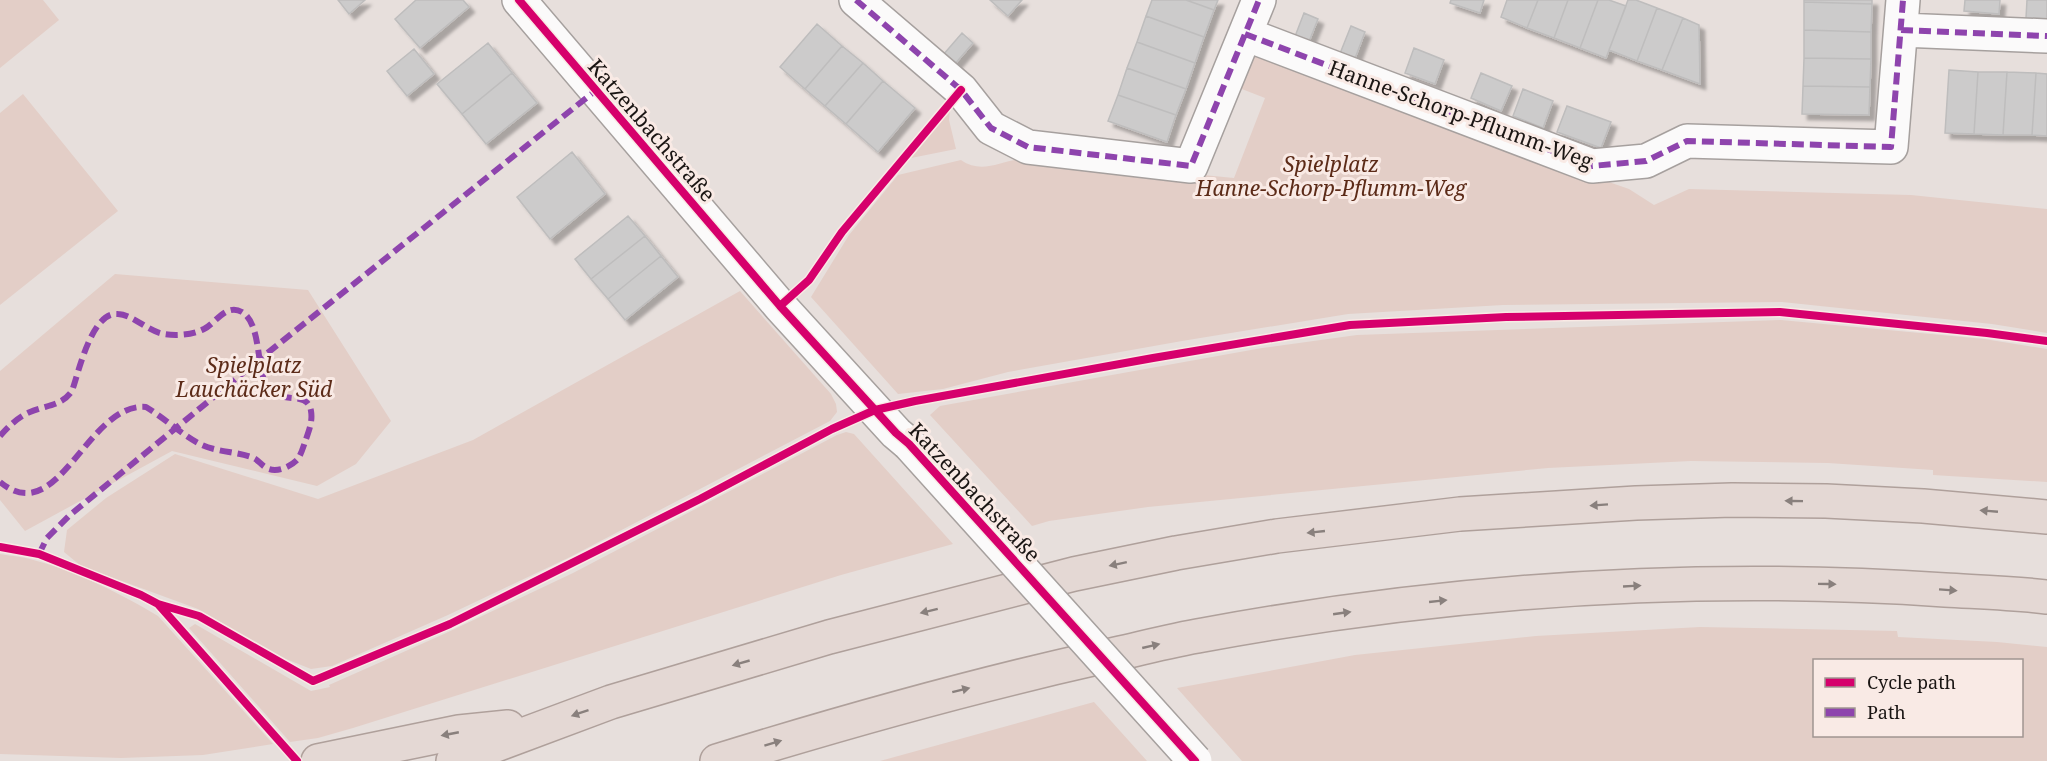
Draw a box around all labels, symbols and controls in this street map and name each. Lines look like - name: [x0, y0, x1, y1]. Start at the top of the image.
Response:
- street label: Katzenbachstraße: [582, 53, 722, 207]
- street label: Hanne-Schorp-Pflumm-Weg: [1325, 53, 1598, 175]
- park label: Spielplatz Hanne-Schorp-Pflumm-Weg: [1195, 150, 1468, 202]
- park label: Spielplatz Lauchäcker Süd: [175, 351, 333, 403]
- street label: Katzenbachstraße: [903, 416, 1047, 568]
- one-way arrow: [1785, 496, 1804, 506]
- one-way arrow: [1590, 501, 1609, 510]
- one-way arrow: [1979, 506, 1998, 516]
- one-way arrow: [1307, 527, 1326, 537]
- one-way arrow: [1109, 560, 1128, 570]
- one-way arrow: [1818, 579, 1837, 589]
- one-way arrow: [1623, 582, 1642, 591]
- one-way arrow: [1938, 585, 1957, 595]
- one-way arrow: [1428, 596, 1447, 606]
- one-way arrow: [920, 607, 938, 617]
- one-way arrow: [1333, 608, 1352, 617]
- one-way arrow: [1141, 641, 1160, 651]
- one-way arrow: [732, 659, 750, 668]
- legend: [1813, 659, 2023, 737]
- text: Cycle path: [1867, 670, 1956, 694]
- one-way arrow: [951, 685, 970, 695]
- text: Path: [1867, 700, 1906, 724]
- one-way arrow: [571, 708, 589, 718]
- one-way arrow: [440, 730, 459, 739]
- one-way arrow: [764, 738, 782, 748]

